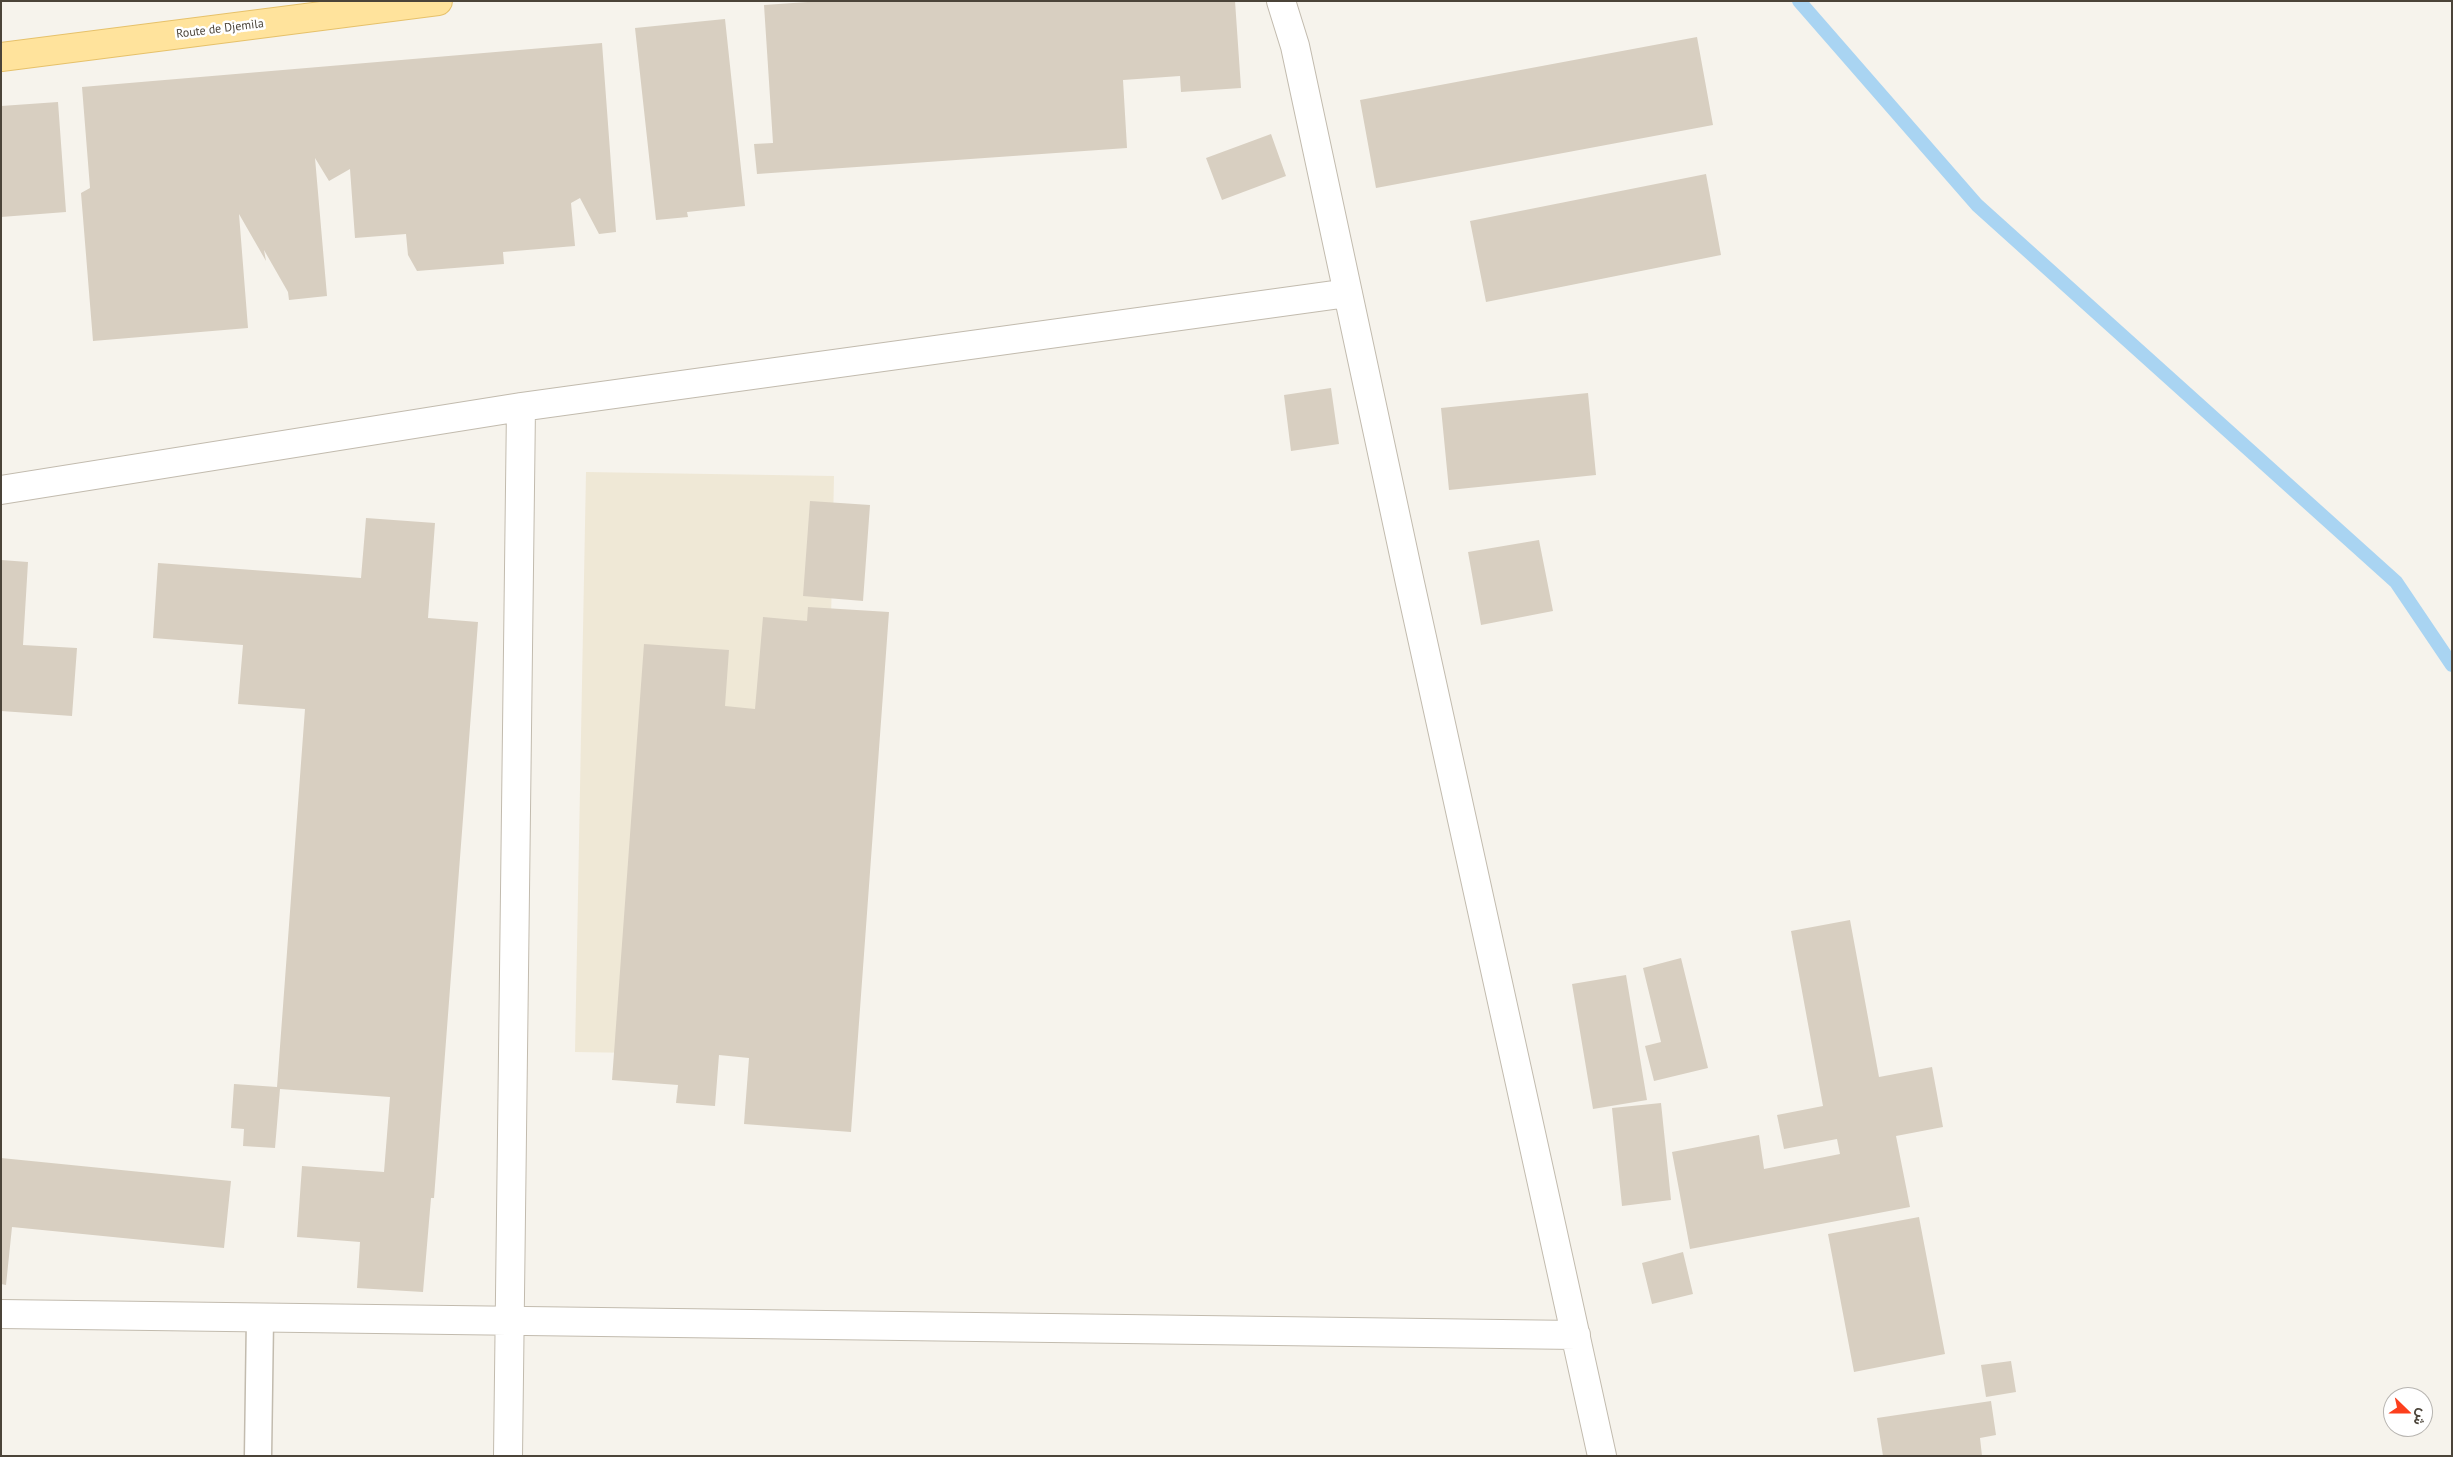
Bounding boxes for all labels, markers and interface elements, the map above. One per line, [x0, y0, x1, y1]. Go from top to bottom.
street label: Route de Djemila [175, 16, 265, 42]
north arrow [2383, 1387, 2433, 1437]
text: ش [2409, 1406, 2432, 1428]

